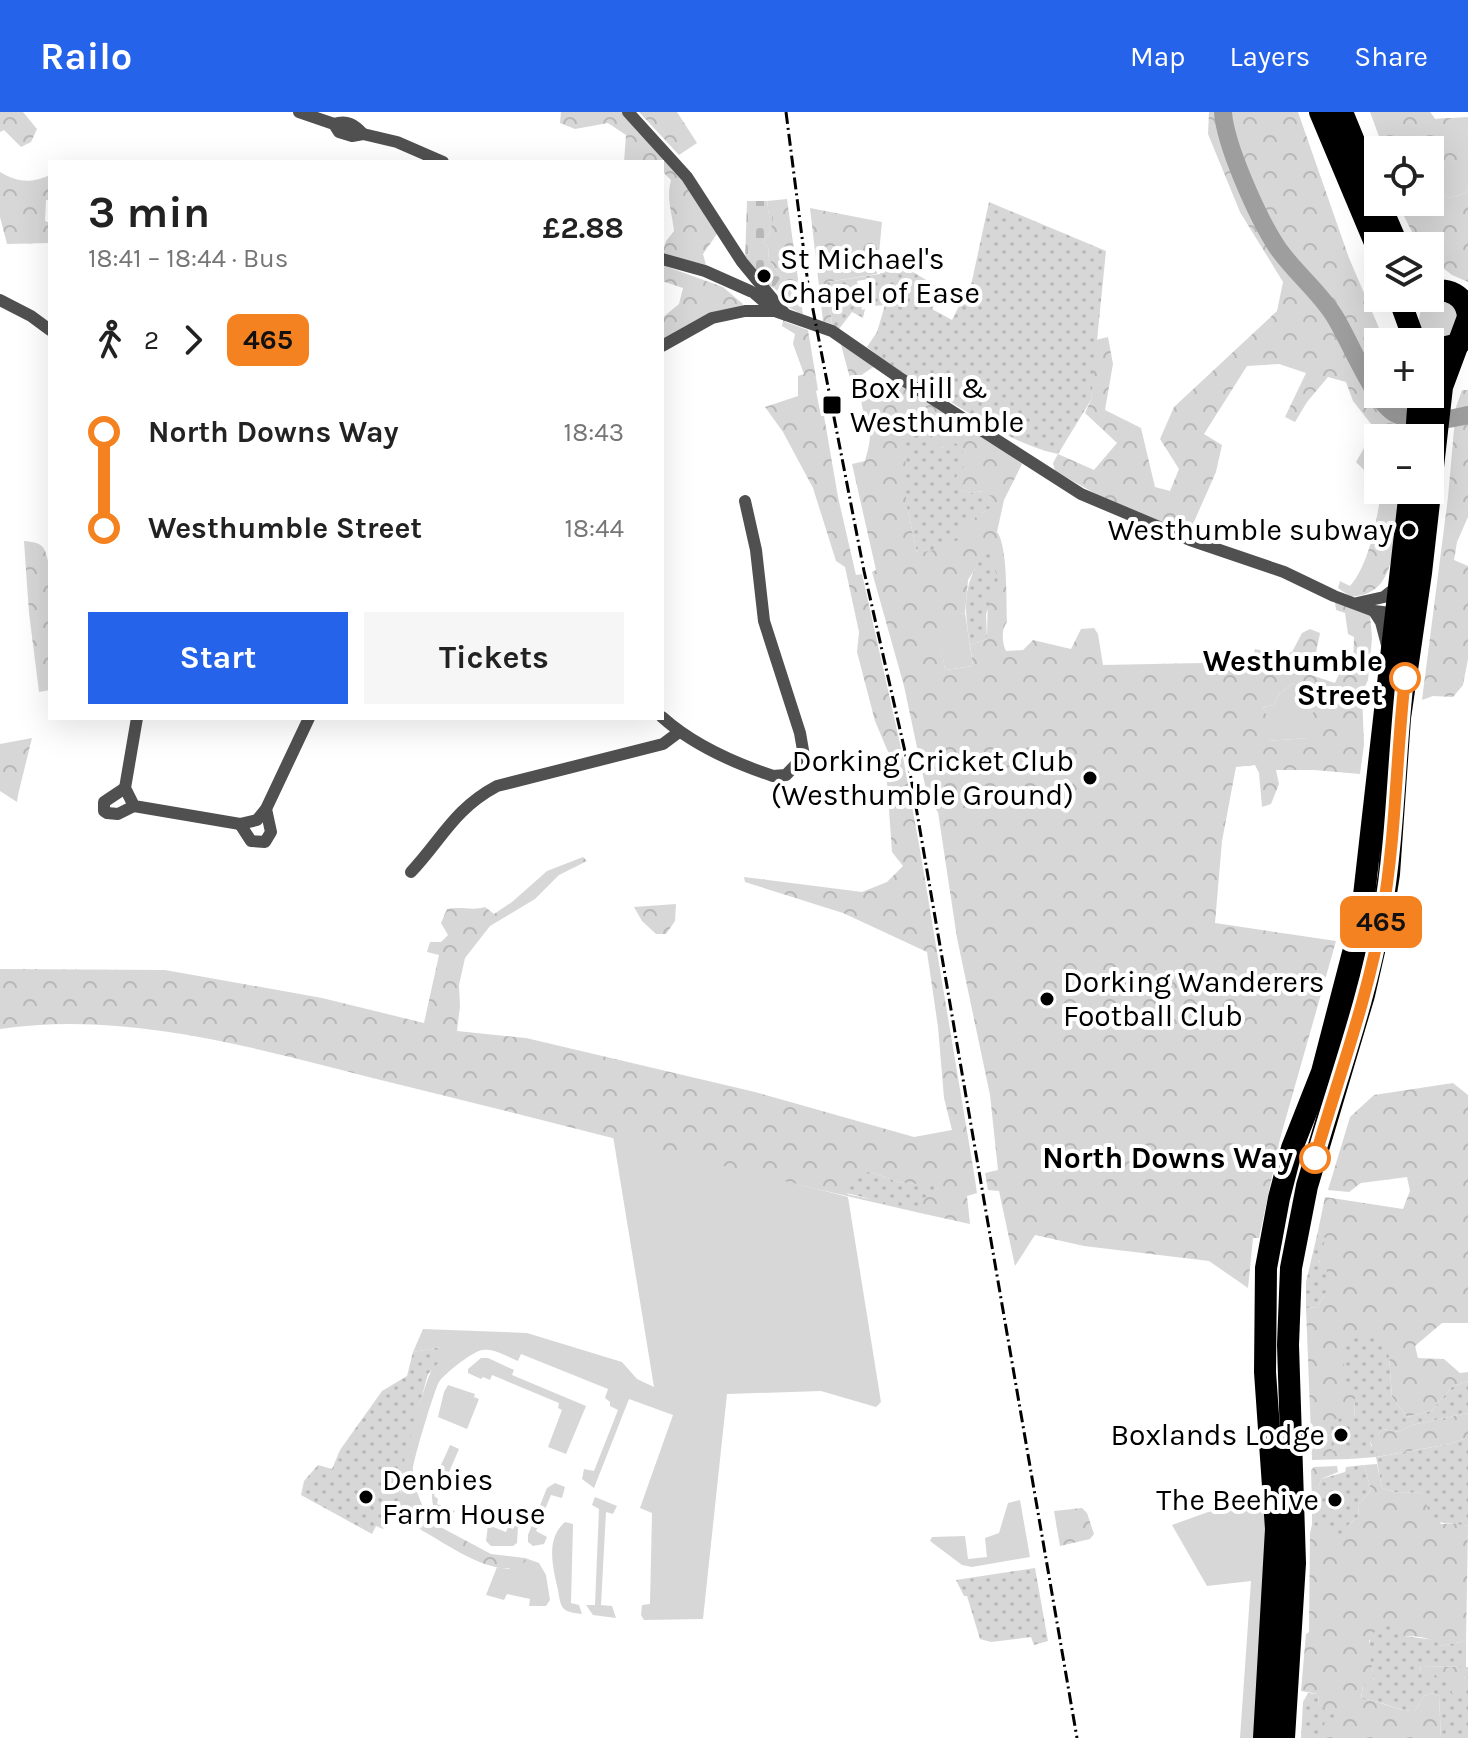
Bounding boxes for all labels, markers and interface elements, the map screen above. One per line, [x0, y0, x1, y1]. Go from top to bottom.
text: Railo [40, 34, 132, 79]
text: Map [1130, 40, 1185, 73]
text: Layers [1229, 40, 1310, 73]
text: Share [1354, 40, 1428, 73]
map controls [1364, 136, 1444, 504]
button: locate [1364, 136, 1444, 216]
text: 3 min [88, 187, 210, 238]
text: £2.88 [543, 210, 624, 246]
button: layers [1364, 232, 1444, 312]
place label: St Michael's Chapel of Ease [780, 241, 980, 311]
text: 18:41 – 18:44 · Bus [88, 243, 288, 274]
marker: St Michael's Chapel of Ease [755, 267, 773, 285]
icon: walk [88, 318, 132, 362]
icon: forward [171, 318, 215, 362]
text: 465 [243, 323, 293, 356]
text: 2 [144, 325, 159, 356]
button: + [1364, 328, 1444, 408]
place label: Box Hill & Westhumble [850, 370, 1024, 440]
marker: Box Hill & Westhumble [821, 394, 843, 416]
text: North Downs Way [148, 414, 399, 450]
text: 18:43 [564, 417, 624, 448]
button: − [1364, 424, 1444, 504]
text: Westhumble Street [148, 510, 422, 546]
place label: Westhumble subway [1108, 512, 1393, 548]
text: 18:44 [564, 513, 624, 544]
marker: Westhumble subway [1400, 521, 1418, 539]
button: Start [88, 612, 348, 704]
button: Tickets [364, 612, 624, 704]
place label: Westhumble Street [1203, 643, 1383, 713]
marker: Westhumble Street [1390, 663, 1420, 693]
place label: Dorking Cricket Club (Westhumble Ground) [771, 743, 1074, 813]
marker: Dorking Cricket Club (Westhumble Ground) [1081, 769, 1099, 787]
line badge: 465 [1335, 896, 1427, 948]
text: 465 [1356, 905, 1406, 938]
place label: Dorking Wanderers Football Club [1063, 964, 1325, 1034]
marker: Dorking Wanderers Football Club [1038, 990, 1056, 1008]
place label: North Downs Way [1042, 1140, 1293, 1176]
marker: North Downs Way [1300, 1143, 1330, 1173]
place label: Boxlands Lodge [1110, 1417, 1325, 1453]
marker: Boxlands Lodge [1332, 1426, 1350, 1444]
place label: Denbies Farm House [382, 1462, 545, 1532]
place label: The Beehive [1156, 1482, 1319, 1518]
marker: Denbies Farm House [357, 1488, 375, 1506]
marker: The Beehive [1326, 1491, 1344, 1509]

